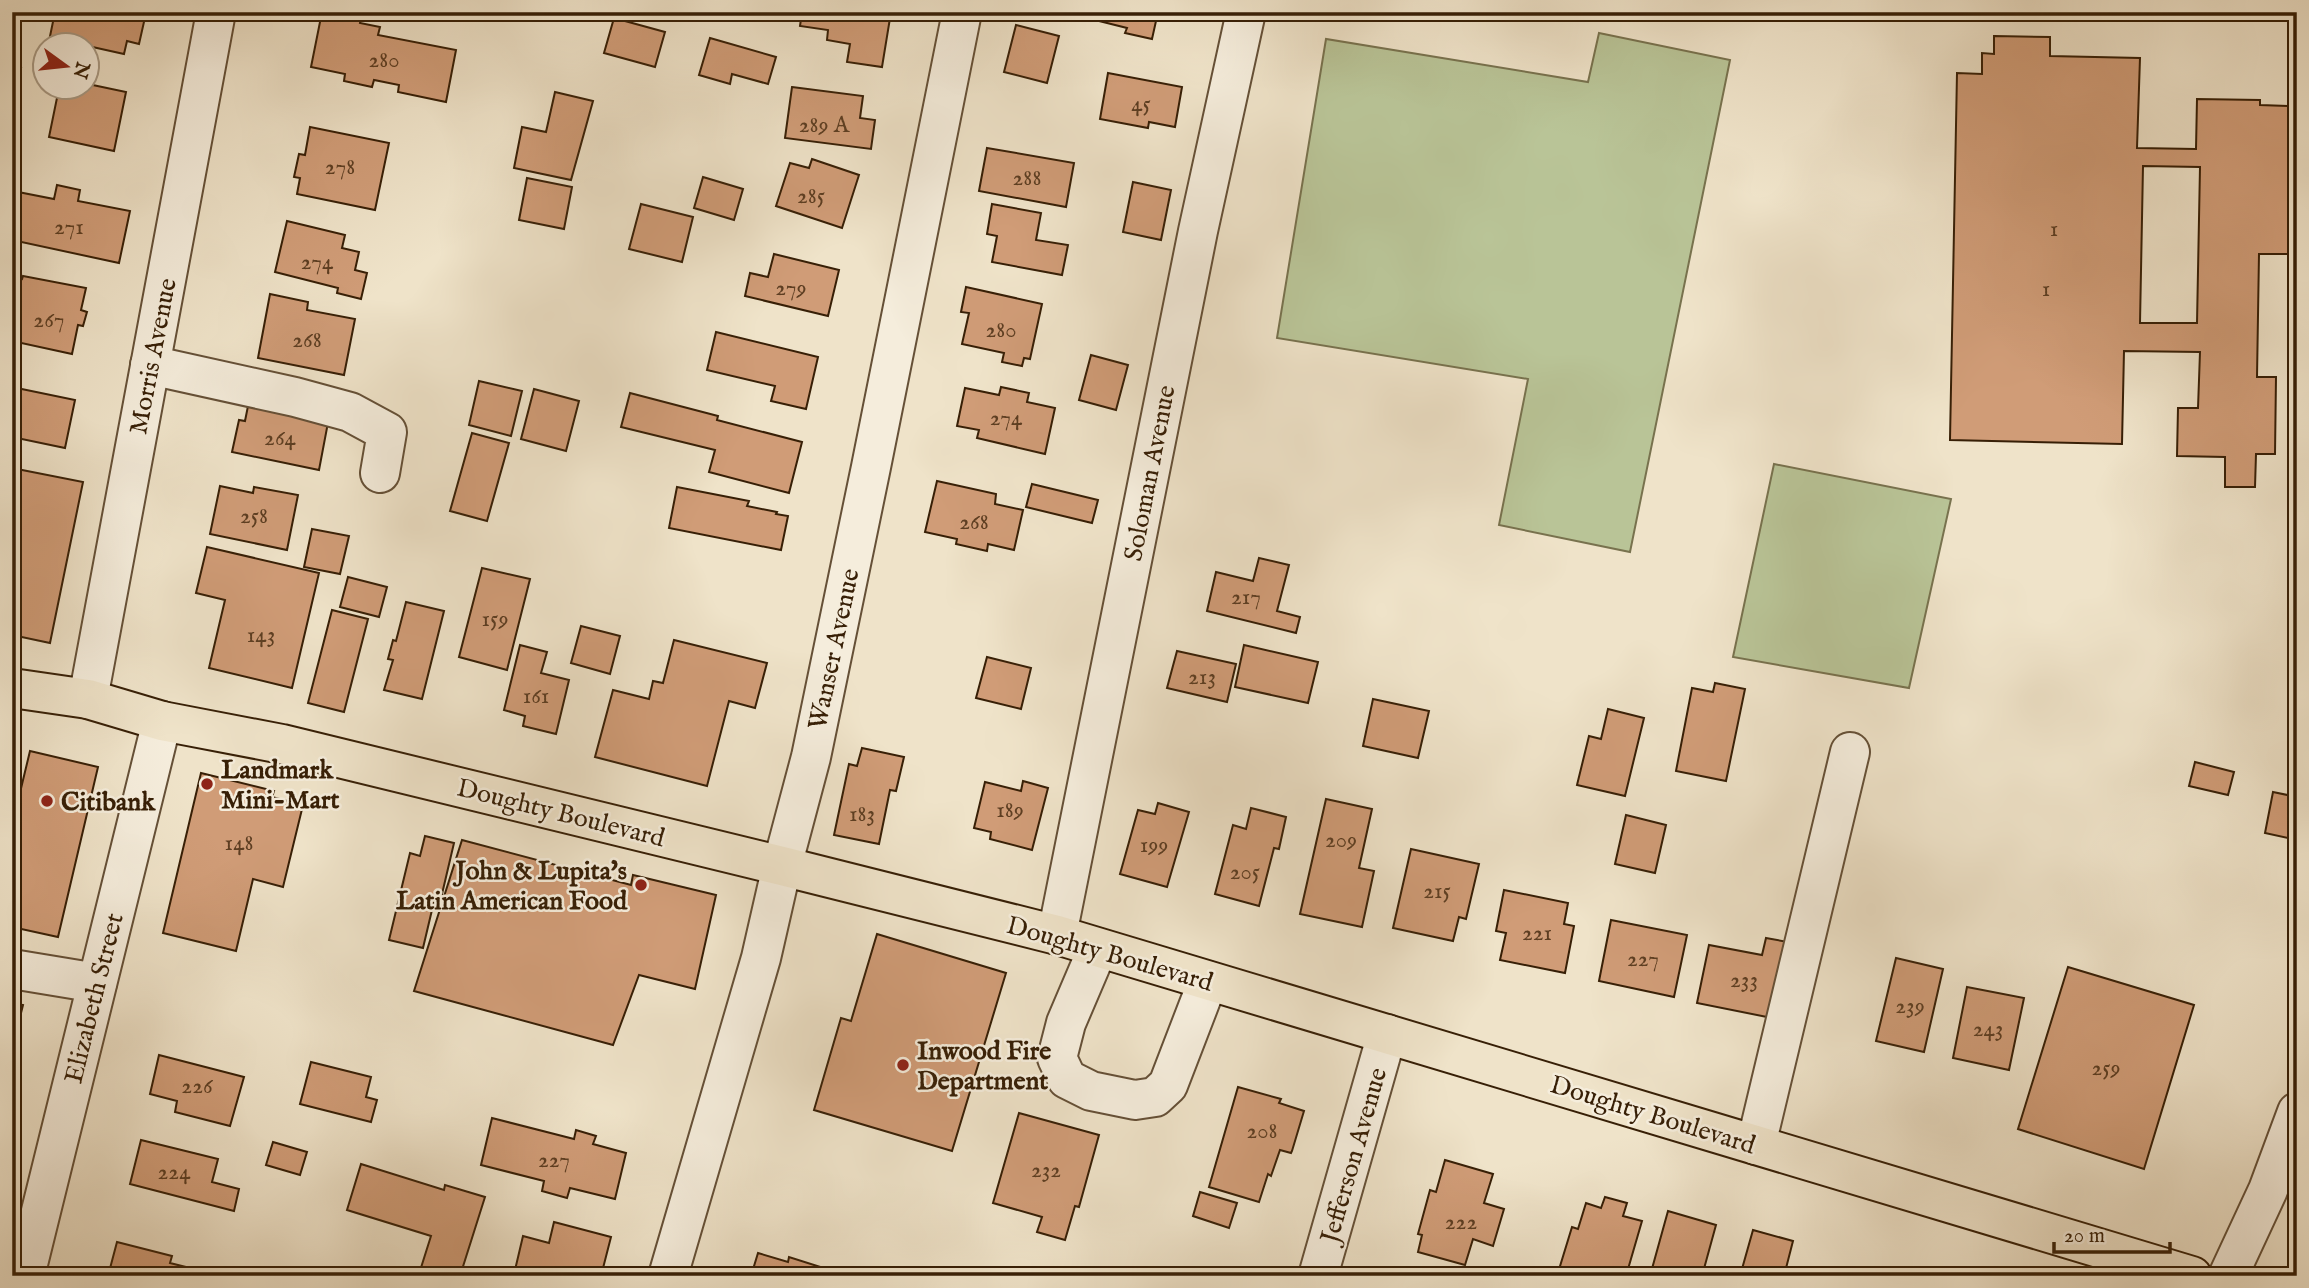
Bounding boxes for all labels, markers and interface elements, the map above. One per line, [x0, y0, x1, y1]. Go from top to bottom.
north arrow [32, 32, 102, 102]
house number: 280 [368, 46, 400, 75]
text: N [67, 58, 94, 81]
house number: 45 [1131, 90, 1151, 119]
house number: 289 A [799, 111, 851, 140]
house number: 278 [325, 153, 355, 182]
house number: 288 [1013, 164, 1041, 193]
house number: 285 [797, 182, 825, 211]
house number: 271 [54, 213, 84, 242]
house number: 1 [2050, 215, 2058, 244]
house number: 274 [301, 248, 334, 277]
house number: 279 [775, 274, 807, 303]
street label: Morris Avenue [122, 275, 185, 437]
house number: 1 [2042, 275, 2050, 304]
house number: 267 [33, 306, 65, 335]
house number: 280 [985, 316, 1017, 345]
house number: 268 [292, 326, 322, 355]
street label: Soloman Avenue [1117, 382, 1184, 564]
house number: 274 [990, 404, 1023, 433]
house number: 264 [264, 424, 297, 453]
house number: 258 [240, 502, 268, 531]
house number: 268 [959, 508, 989, 537]
street label: Wanser Avenue [801, 566, 868, 733]
house number: 217 [1231, 583, 1261, 612]
house number: 159 [482, 605, 508, 634]
house number: 143 [247, 621, 275, 650]
house number: 213 [1188, 663, 1216, 692]
house number: 161 [523, 682, 549, 711]
place label: Landmark Mini-Mart [221, 754, 340, 817]
street label: Doughty Boulevard [453, 772, 668, 855]
marker: Landmark Mini-Mart [199, 776, 215, 792]
place label: Citibank [61, 786, 156, 819]
marker: Citibank [39, 793, 55, 809]
house number: 189 [996, 796, 1024, 825]
house number: 183 [849, 800, 875, 829]
house number: 209 [1325, 826, 1357, 855]
house number: 148 [225, 829, 253, 858]
house number: 199 [1140, 831, 1168, 860]
place label: John & Lupita's Latin American Food [396, 855, 628, 918]
house number: 205 [1230, 858, 1260, 887]
marker: John & Lupita's Latin American Food [633, 877, 649, 893]
house number: 215 [1423, 877, 1451, 906]
street label: Doughty Boulevard [1003, 909, 1217, 1000]
street label: Elizabeth Street [57, 910, 132, 1087]
house number: 221 [1522, 919, 1552, 948]
house number: 227 [1627, 945, 1659, 974]
house number: 233 [1730, 966, 1758, 995]
house number: 239 [1895, 992, 1925, 1021]
house number: 243 [1973, 1015, 2003, 1044]
place label: Inwood Fire Department [917, 1035, 1051, 1098]
house number: 259 [2091, 1054, 2121, 1083]
marker: Inwood Fire Department [895, 1057, 911, 1073]
street label: Jefferson Avenue [1313, 1064, 1395, 1250]
street label: Doughty Boulevard [1546, 1068, 1759, 1162]
house number: 226 [181, 1072, 214, 1101]
house number: 208 [1246, 1117, 1278, 1146]
house number: 227 [538, 1146, 570, 1175]
house number: 232 [1031, 1156, 1061, 1185]
house number: 224 [158, 1158, 191, 1187]
house number: 222 [1445, 1208, 1477, 1237]
scale bar [2054, 1211, 2169, 1255]
text: 20 m [2064, 1223, 2105, 1250]

